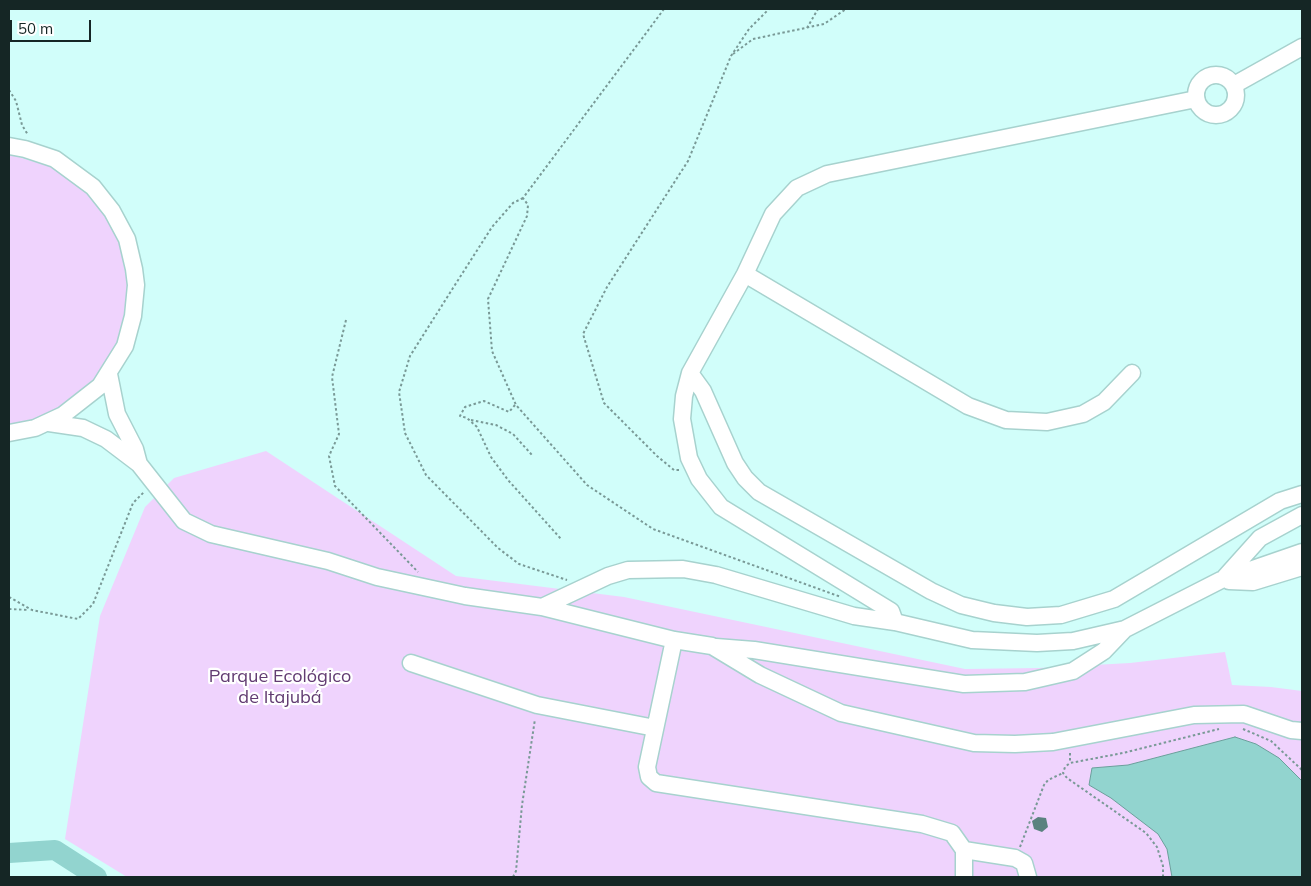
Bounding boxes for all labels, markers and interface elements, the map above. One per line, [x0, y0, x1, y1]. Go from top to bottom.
scale bar [12, 10, 94, 42]
text: 50 m [18, 19, 53, 38]
park label: Parque Ecológico de Itajubá [209, 666, 351, 709]

